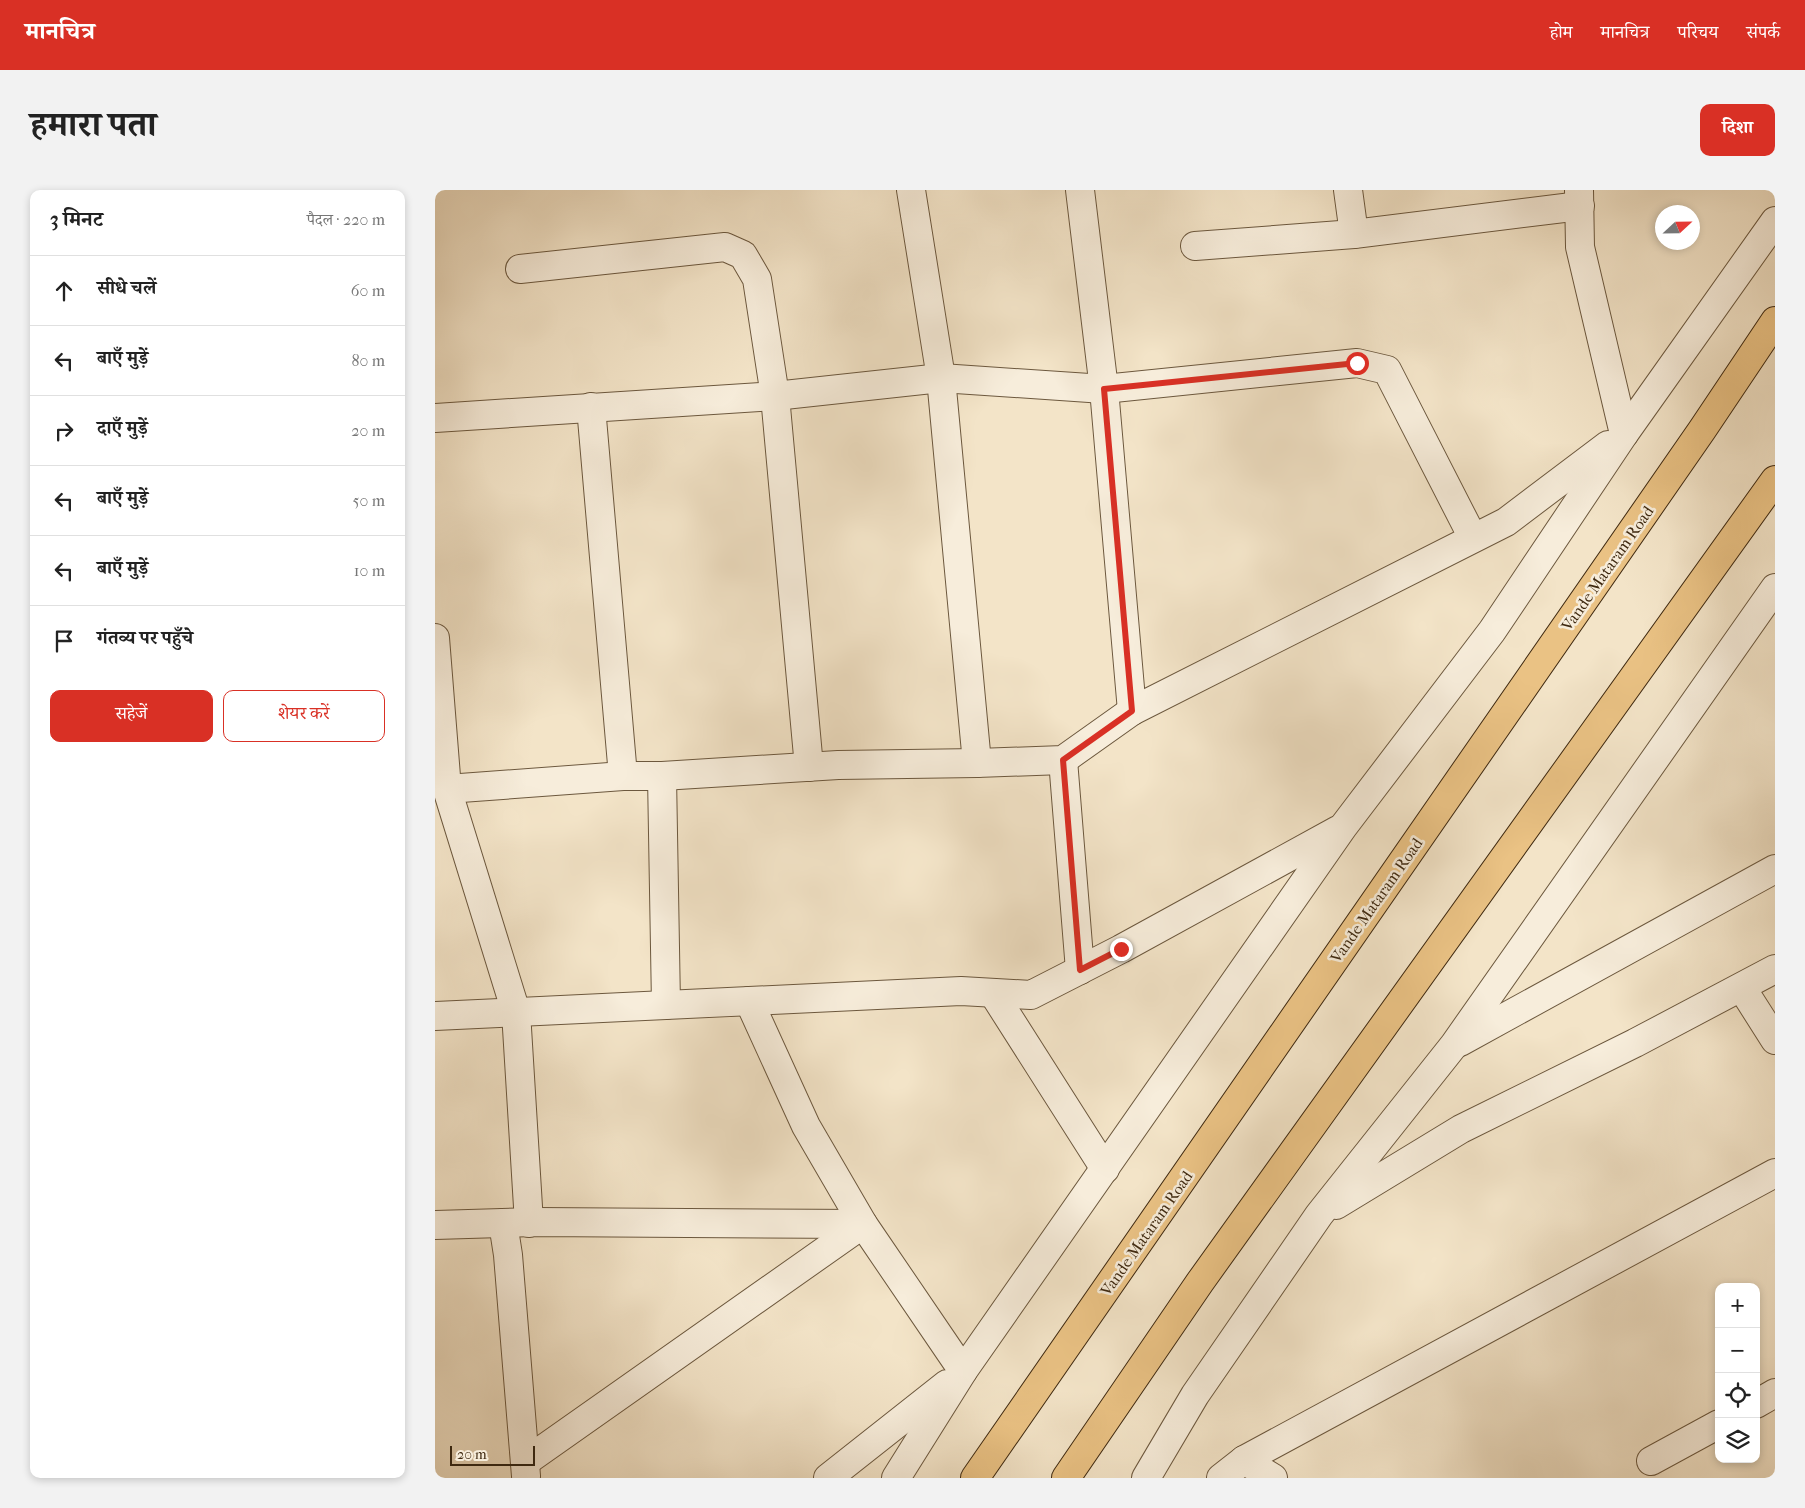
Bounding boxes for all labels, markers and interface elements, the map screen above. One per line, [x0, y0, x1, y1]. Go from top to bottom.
text: मानचित्र [25, 17, 95, 45]
text: होम [1550, 22, 1573, 43]
text: मानचित्र [1601, 22, 1649, 43]
text: परिचय [1677, 22, 1718, 43]
text: संपर्क [1746, 22, 1780, 43]
text: हमारा पता [30, 104, 157, 145]
button: दिशा [1700, 104, 1775, 156]
north arrow [1655, 205, 1700, 250]
text: 3 मिनट [50, 207, 103, 231]
text: पैदल · 220 m [307, 210, 385, 229]
icon: ahead [50, 277, 78, 305]
text: सीधे चलें [97, 277, 156, 299]
text: 60 m [351, 281, 385, 300]
icon: left [50, 347, 78, 375]
text: बाएँ मुड़ें [97, 347, 148, 369]
text: 80 m [351, 351, 385, 370]
route start [1346, 352, 1369, 375]
icon: right [50, 417, 78, 445]
text: दाएँ मुड़ें [97, 417, 148, 439]
text: 20 m [351, 421, 385, 440]
icon: left [50, 487, 78, 515]
text: बाएँ मुड़ें [97, 487, 148, 509]
text: 50 m [353, 491, 385, 510]
street label: Vande Mataram Road [1557, 502, 1658, 635]
icon: left [50, 557, 78, 585]
text: बाएँ मुड़ें [97, 557, 148, 579]
text: 10 m [354, 561, 385, 580]
icon: arrive [50, 627, 78, 655]
text: गंतव्य पर पहुँचे [97, 627, 193, 649]
button: सहेजें [50, 690, 213, 742]
button: शेयर करें [223, 690, 385, 742]
street label: Vande Mataram Road [1326, 834, 1427, 967]
route end [1110, 938, 1133, 961]
street label: Vande Mataram Road [1096, 1167, 1197, 1300]
map controls [1715, 1283, 1760, 1463]
button: + [1715, 1283, 1760, 1328]
button: − [1715, 1328, 1760, 1373]
button: locate [1715, 1373, 1760, 1418]
button: layers [1715, 1418, 1760, 1463]
scale bar [450, 1443, 535, 1466]
text: 20 m [457, 1446, 487, 1463]

